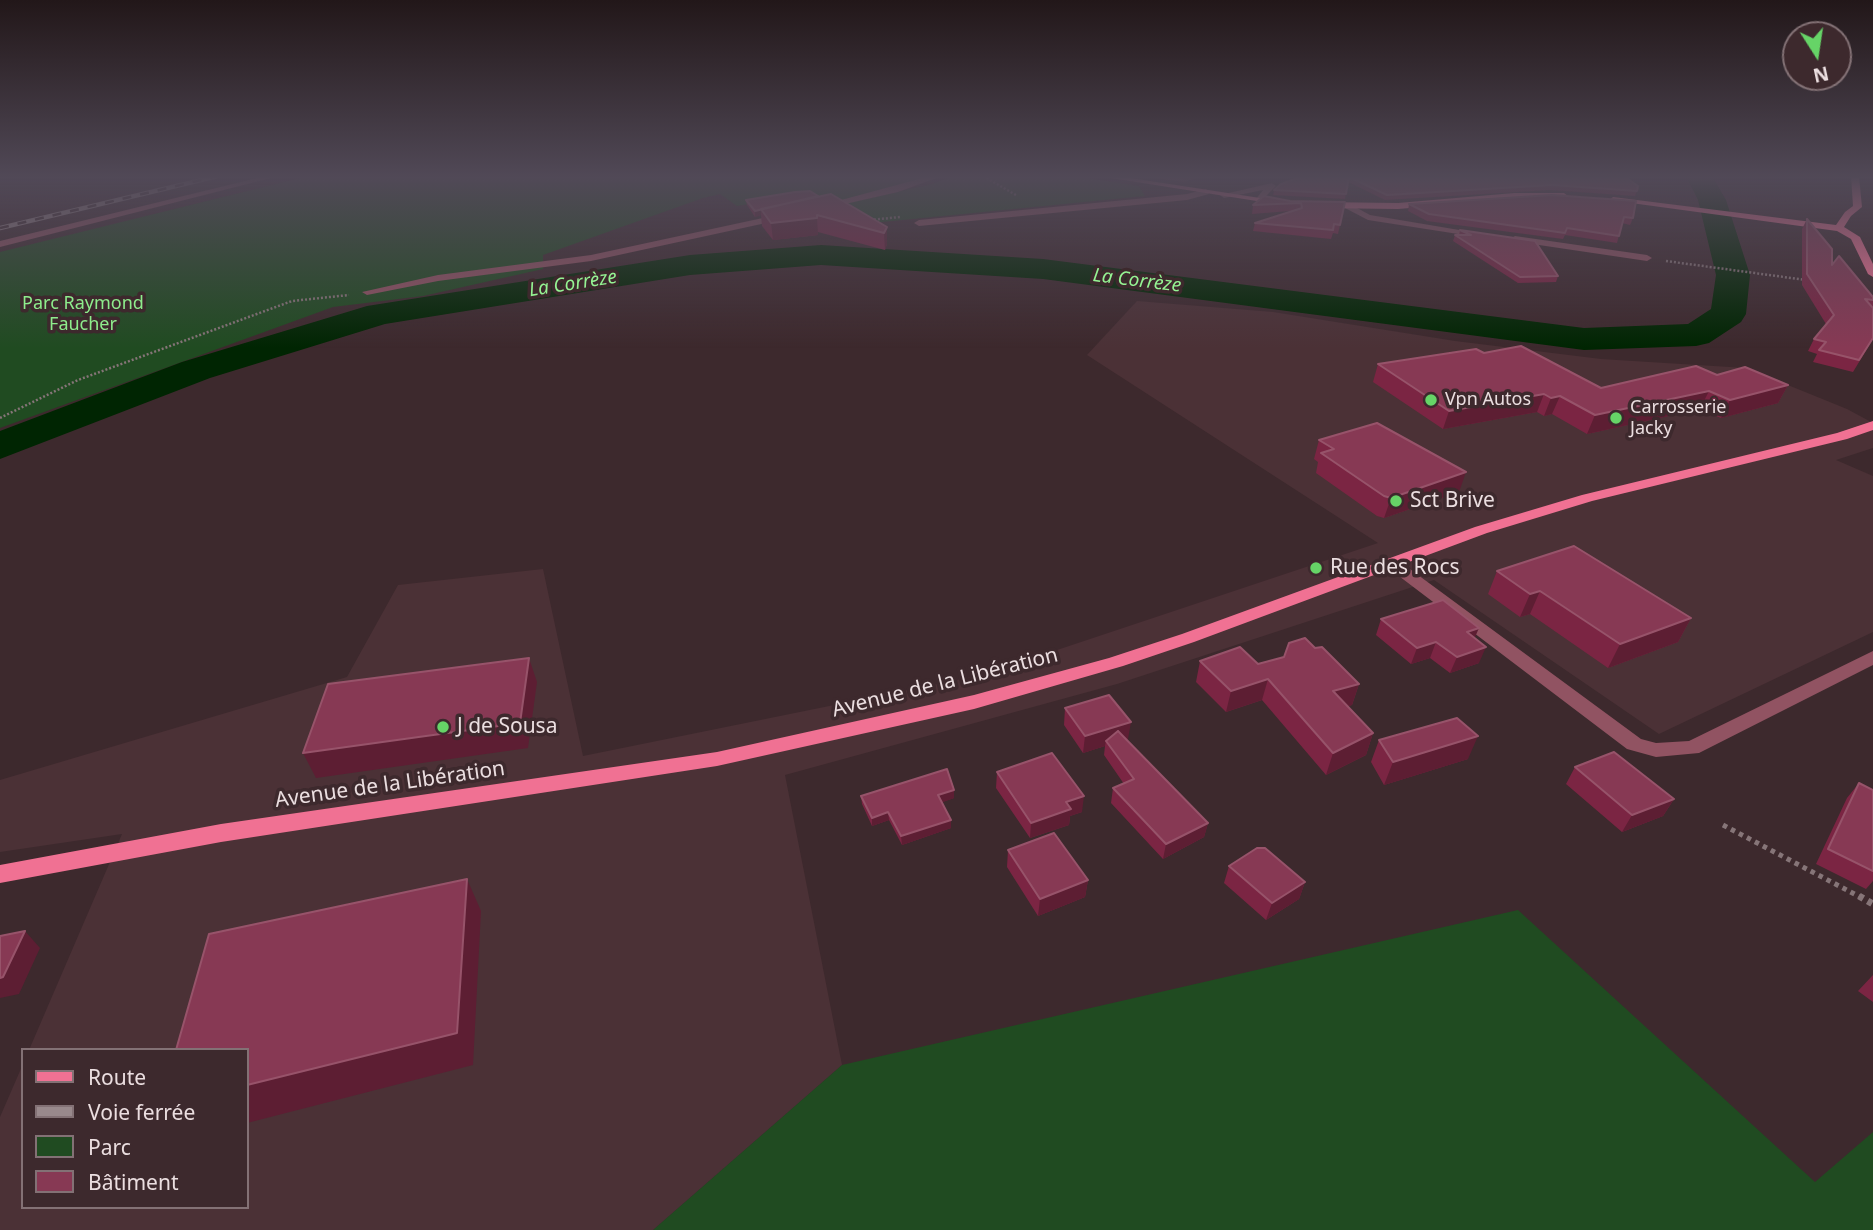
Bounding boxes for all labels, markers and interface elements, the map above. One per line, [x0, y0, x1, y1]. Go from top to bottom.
north arrow [1782, 21, 1852, 91]
text: N [1811, 60, 1831, 89]
water label: La Corrèze [1092, 264, 1182, 298]
water label: La Corrèze [527, 266, 619, 302]
park label: Parc Raymond Faucher [22, 293, 144, 336]
place label: Vpn Autos [1445, 389, 1531, 411]
marker: Vpn Autos [1423, 392, 1439, 408]
place label: Carrosserie Jacky [1630, 397, 1726, 440]
marker: Carrosserie Jacky [1608, 410, 1624, 426]
place label: Sct Brive [1410, 488, 1495, 514]
marker: Sct Brive [1388, 493, 1404, 509]
place label: Rue des Rocs [1330, 555, 1460, 581]
marker: Rue des Rocs [1308, 560, 1324, 576]
street label: Avenue de la Libération [829, 643, 1061, 723]
place label: J de Sousa [457, 714, 557, 740]
marker: J de Sousa [435, 719, 451, 735]
street label: Avenue de la Libération [273, 756, 507, 814]
legend [21, 1048, 248, 1209]
text: Route [88, 1063, 146, 1091]
text: Voie ferrée [88, 1098, 195, 1126]
text: Parc [88, 1133, 131, 1161]
text: Bâtiment [88, 1168, 178, 1196]

